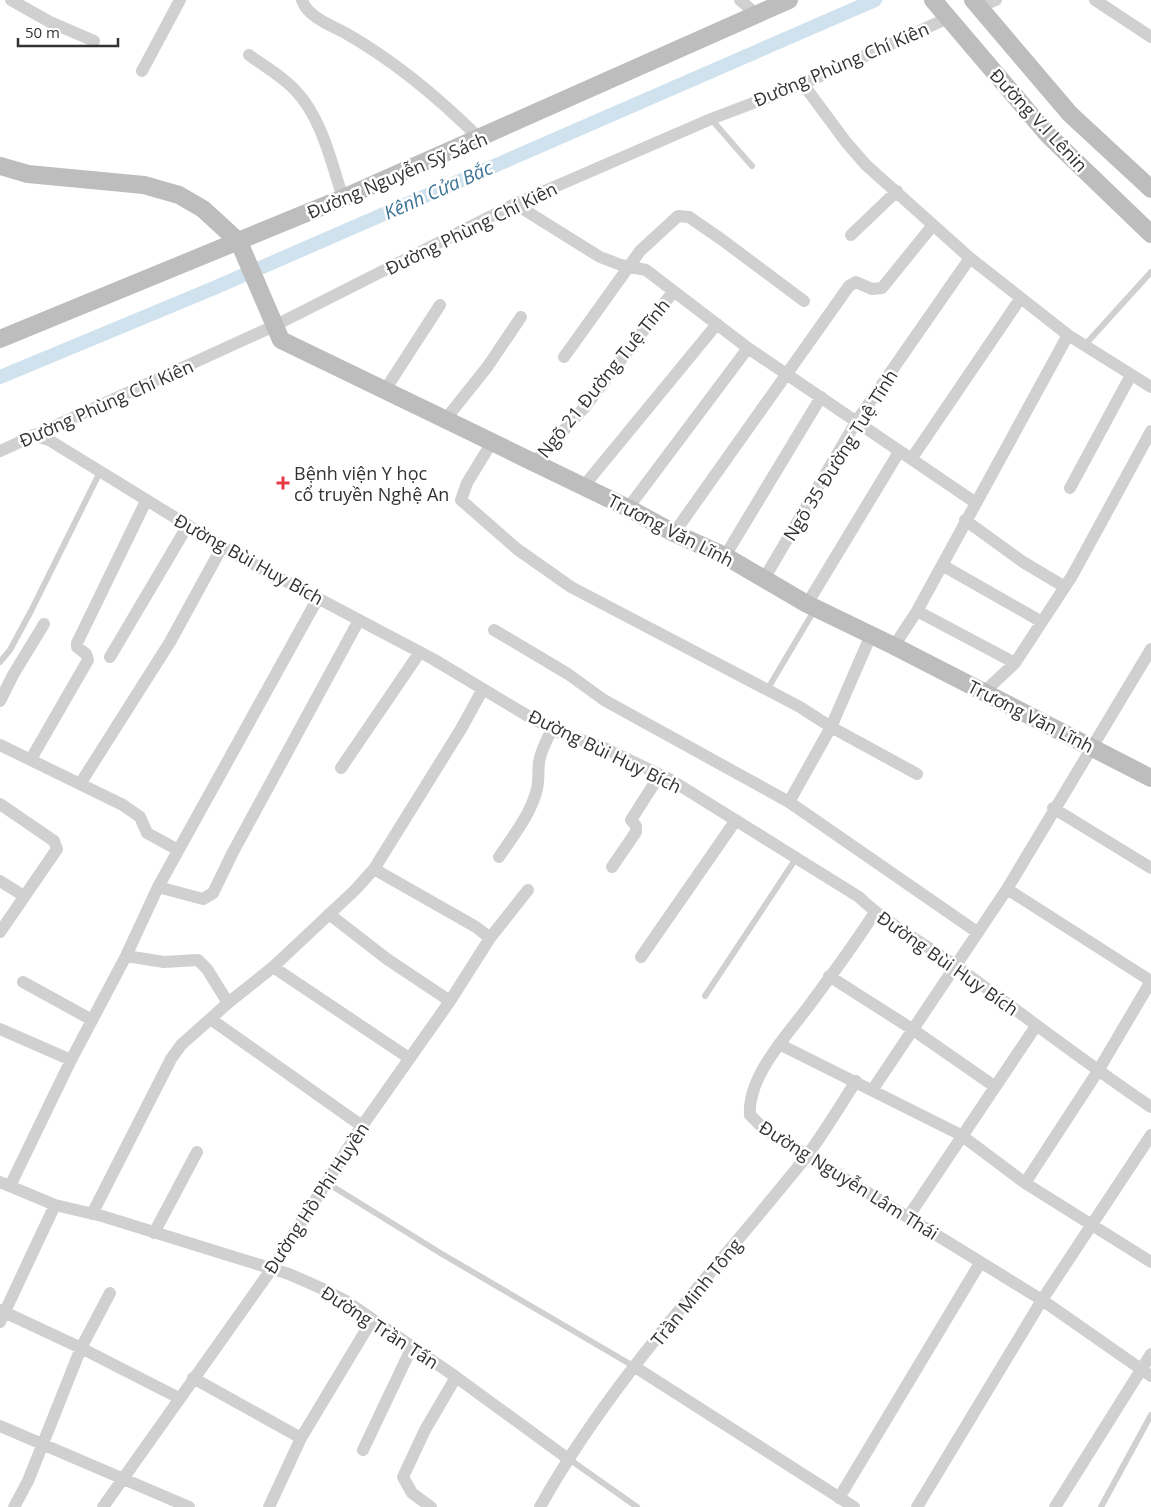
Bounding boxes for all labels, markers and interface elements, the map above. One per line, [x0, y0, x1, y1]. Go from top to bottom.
scale bar [18, 15, 118, 47]
street label: Đường Phùng Chí Kiên [750, 16, 932, 112]
text: 50 m [25, 22, 60, 42]
street label: Đường V.I Lênin [985, 63, 1093, 177]
street label: Đường Nguyễn Sỹ Sách [303, 126, 491, 224]
water label: Kênh Cửa Bắc [380, 154, 497, 226]
street label: Đường Phùng Chí Kiên [381, 176, 561, 280]
street label: Ngõ 21 Đường Tuệ Tĩnh [531, 294, 675, 462]
street label: Đường Phùng Chí Kiên [15, 354, 197, 452]
street label: Ngõ 35 Đường Tuệ Tĩnh [777, 365, 903, 545]
place label: Bệnh viện Y học cổ truyền Nghệ An [294, 461, 449, 506]
marker: Bệnh viện Y học cổ truyền Nghệ An [276, 476, 290, 490]
street label: Trương Văn Lĩnh [604, 488, 738, 572]
street label: Đường Bùi Huy Bích [170, 508, 328, 610]
street label: Trương Văn Lĩnh [964, 674, 1098, 758]
street label: Đường Bùi Huy Bích [525, 704, 685, 798]
street label: Đường Bùi Huy Bích [873, 905, 1023, 1021]
street label: Đường Nguyễn Lâm Thái [755, 1115, 943, 1245]
street label: Đường Hồ Phi Huyền [258, 1118, 374, 1278]
street label: Trần Minh Tông [645, 1233, 747, 1351]
street label: Đường Trần Tấn [317, 1280, 443, 1374]

